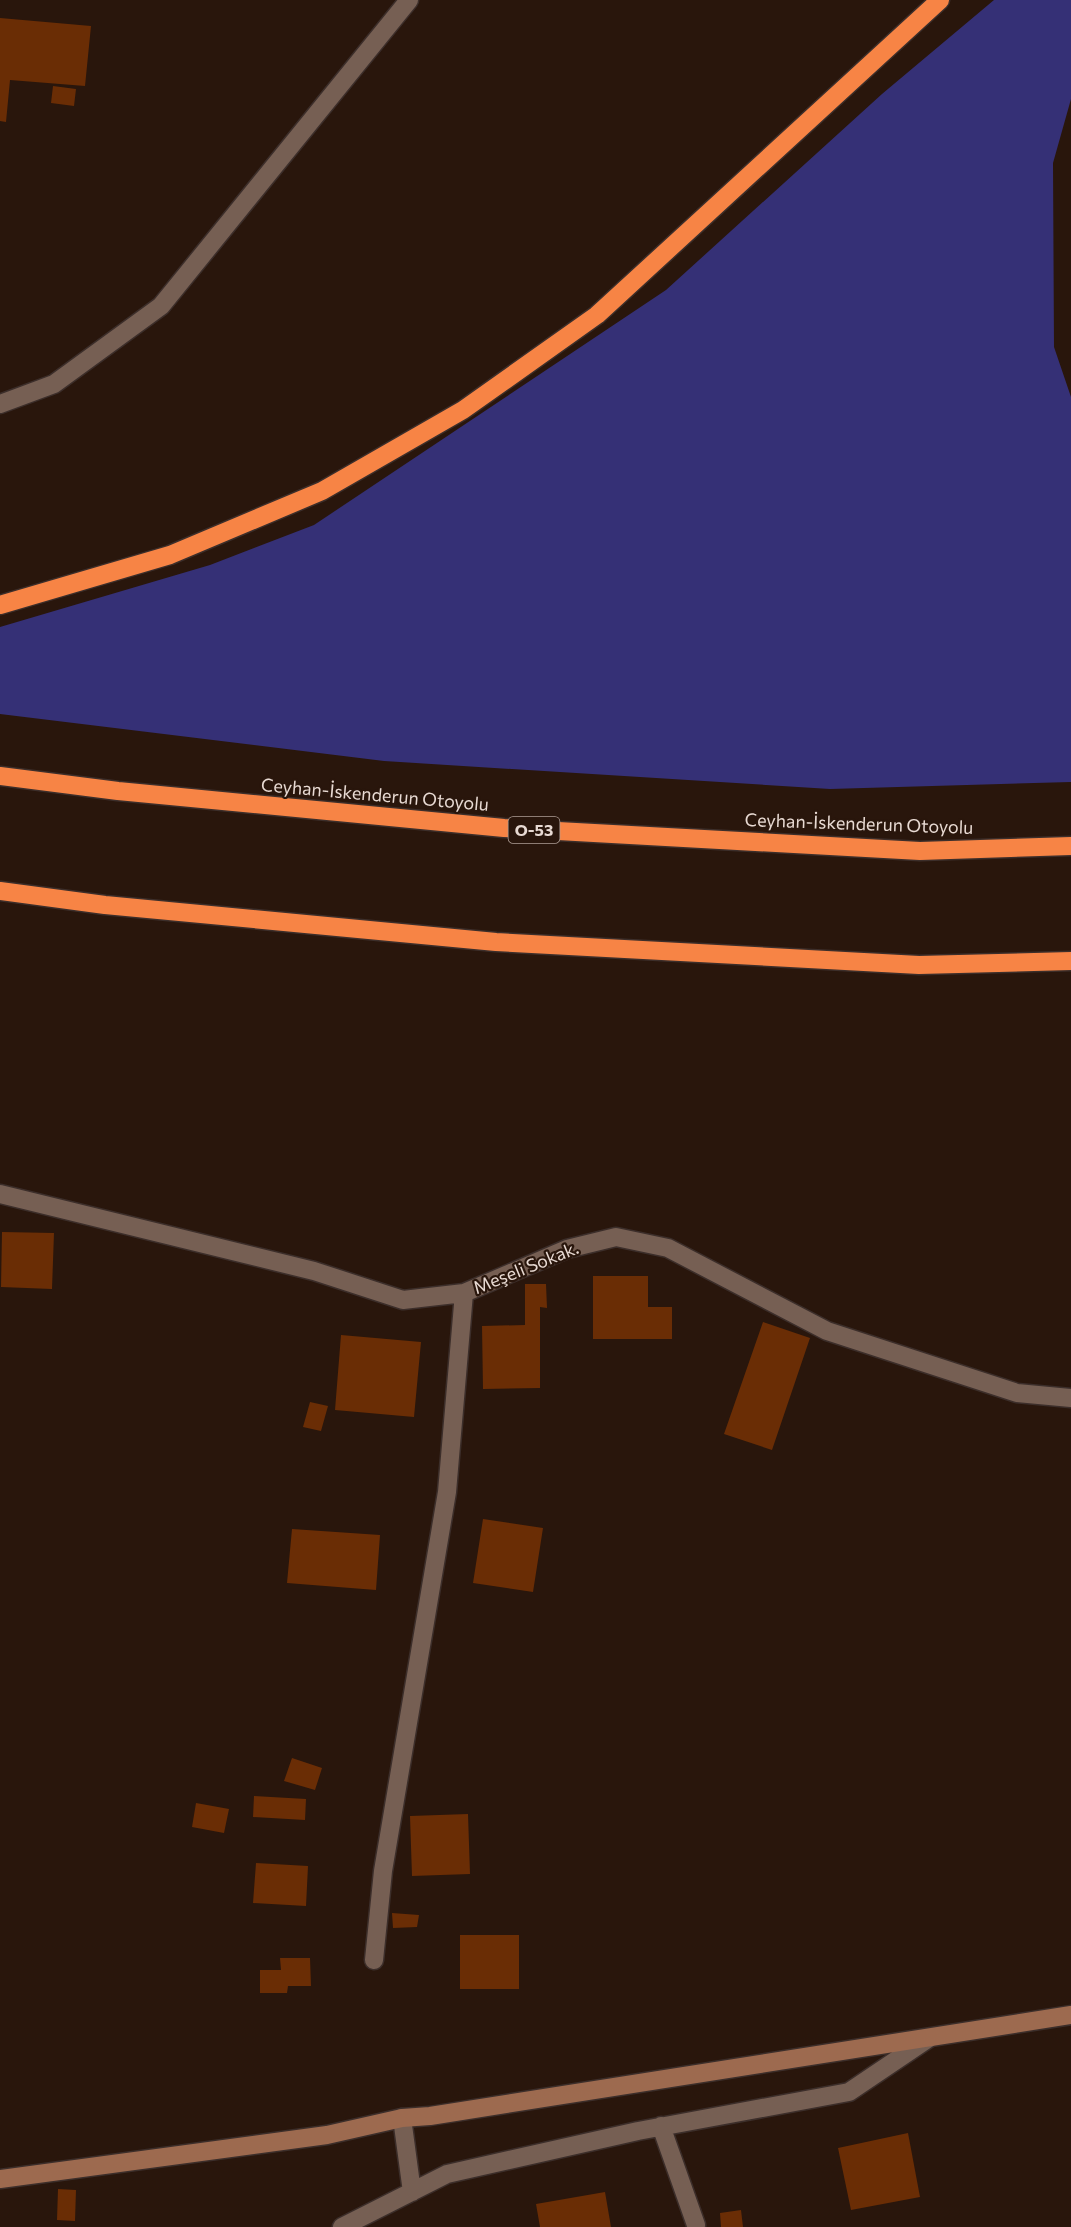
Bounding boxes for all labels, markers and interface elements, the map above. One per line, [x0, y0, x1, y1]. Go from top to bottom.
street label: Ceyhan-İskenderun Otoyolu [260, 773, 490, 815]
street label: Ceyhan-İskenderun Otoyolu [744, 808, 974, 838]
road number: O-53 [508, 817, 560, 843]
street label: Meşeli Sokak. [470, 1236, 581, 1298]

